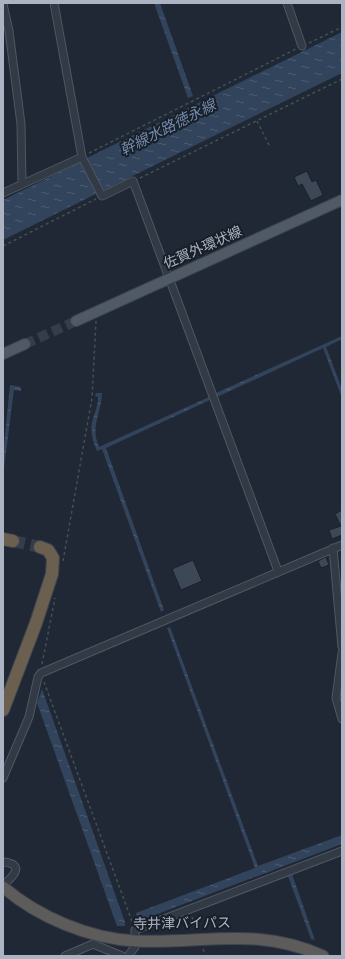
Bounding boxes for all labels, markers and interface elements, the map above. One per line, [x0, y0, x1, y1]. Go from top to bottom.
water label: 幹線水路徳永線 [117, 96, 220, 159]
street label: 佐賀外環状線 [161, 223, 244, 271]
street label: 寺井津バイパス [133, 914, 231, 932]

